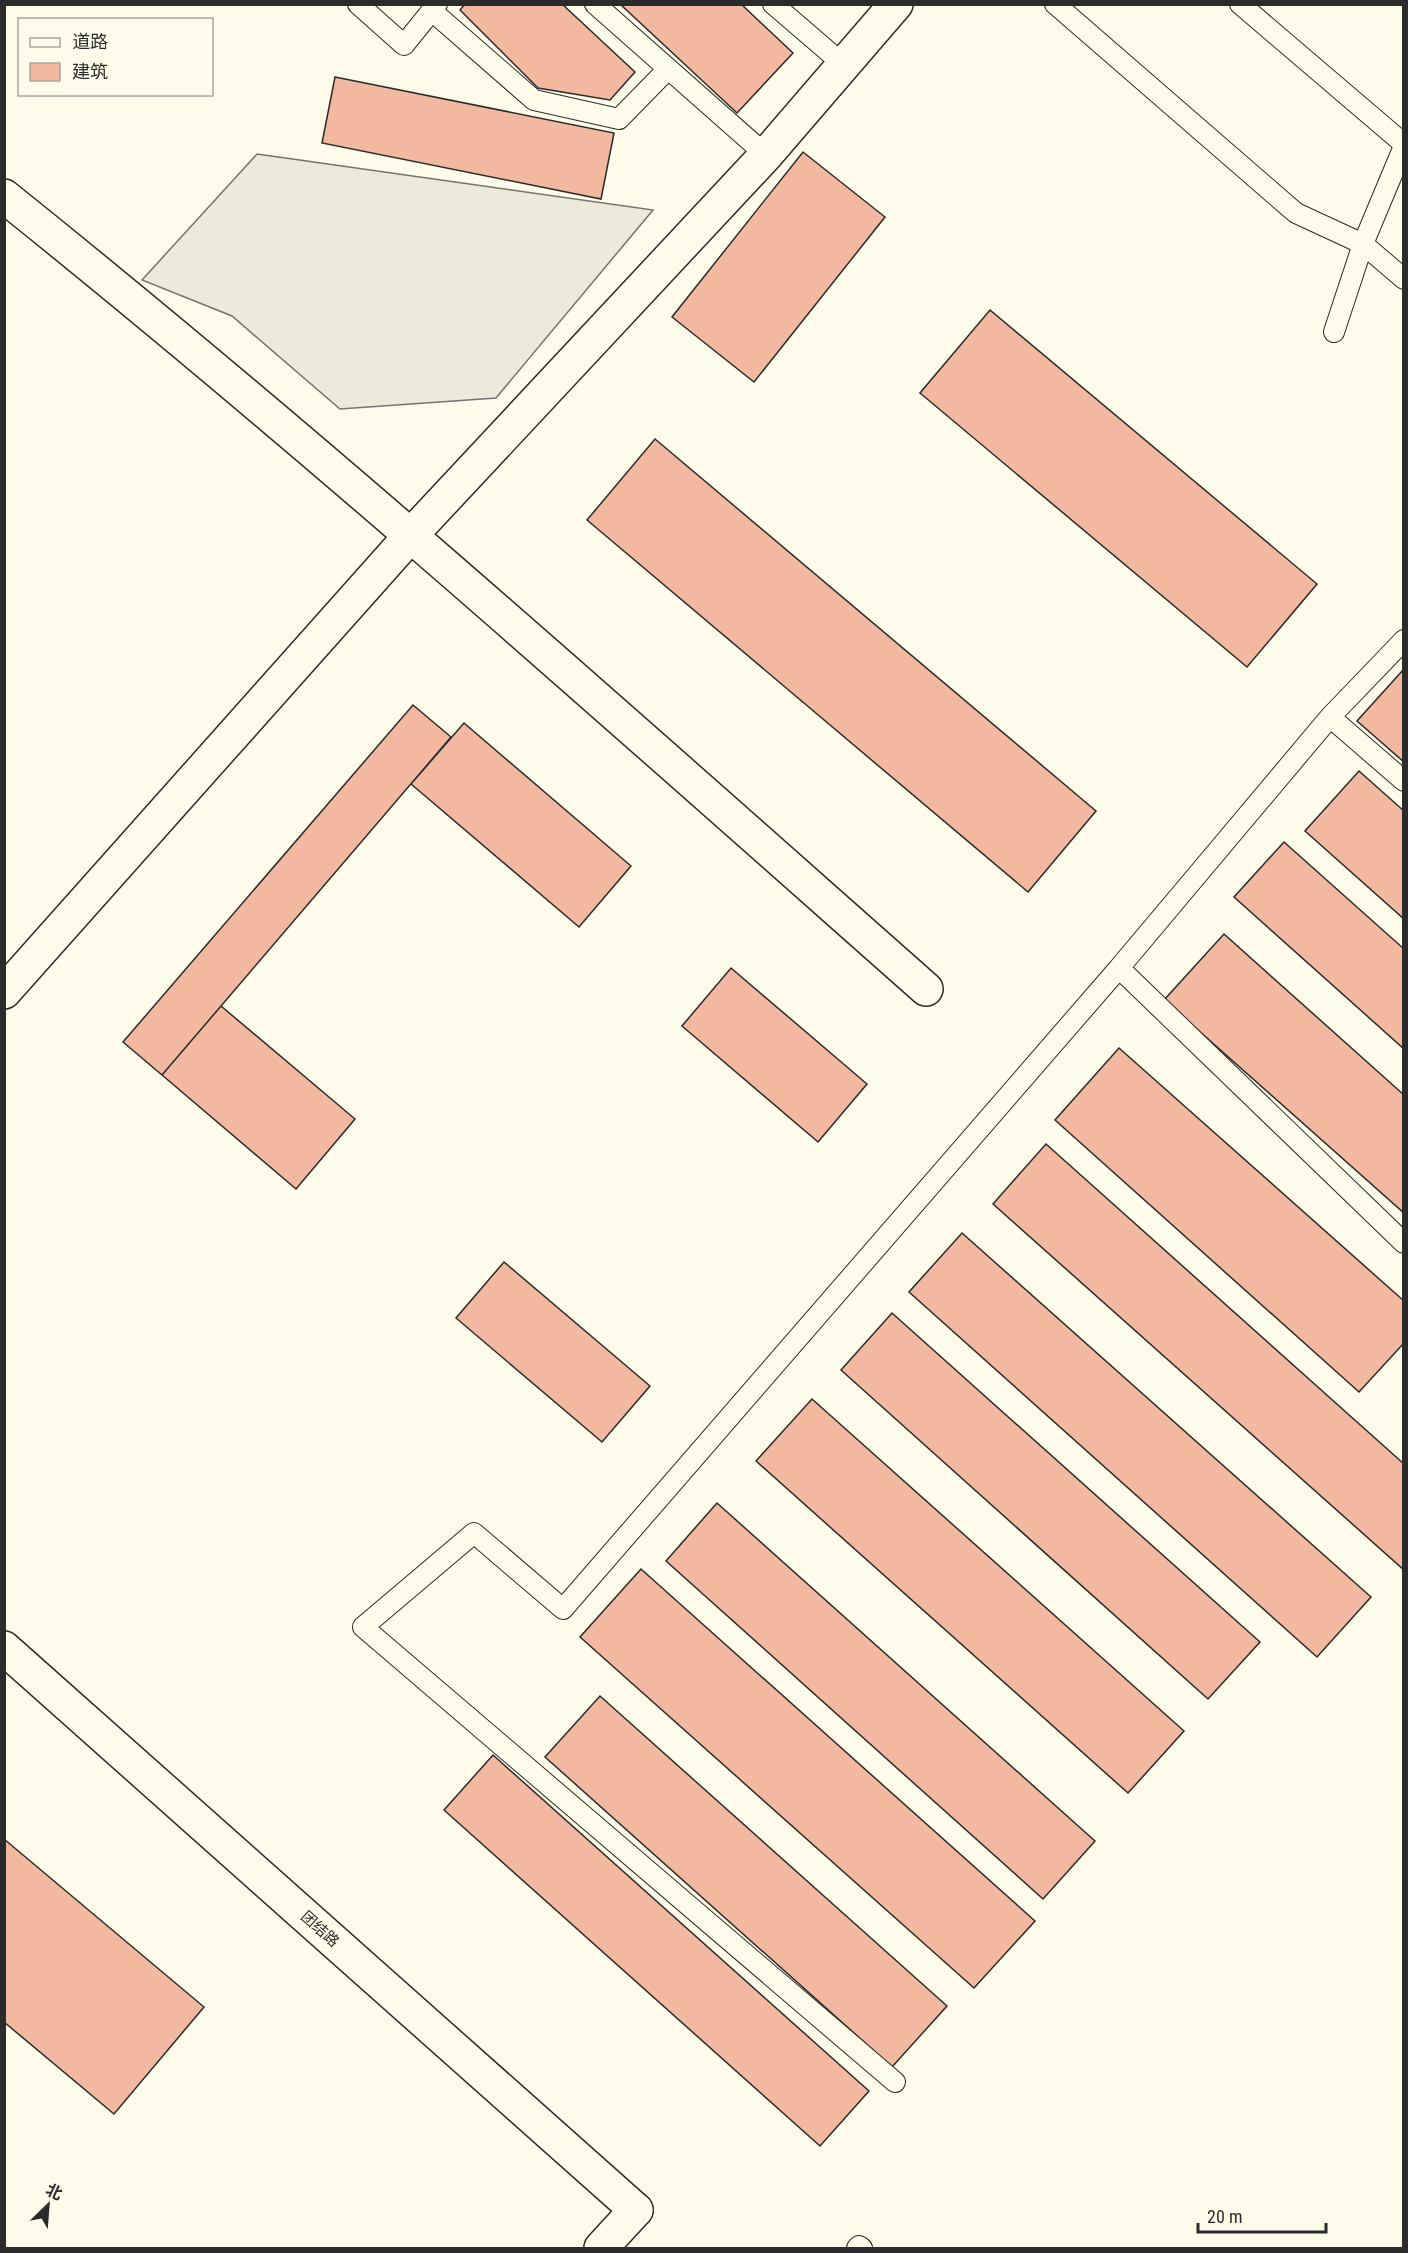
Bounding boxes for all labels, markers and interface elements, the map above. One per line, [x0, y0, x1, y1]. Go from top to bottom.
legend [18, 18, 213, 96]
text: 道路 [72, 31, 108, 52]
text: 建筑 [72, 61, 108, 82]
street label: 团结路 [297, 1907, 343, 1951]
north arrow [18, 2175, 78, 2235]
text: 北 [43, 2180, 65, 2204]
scale bar [1198, 2196, 1326, 2234]
text: 20 m [1207, 2206, 1242, 2227]

